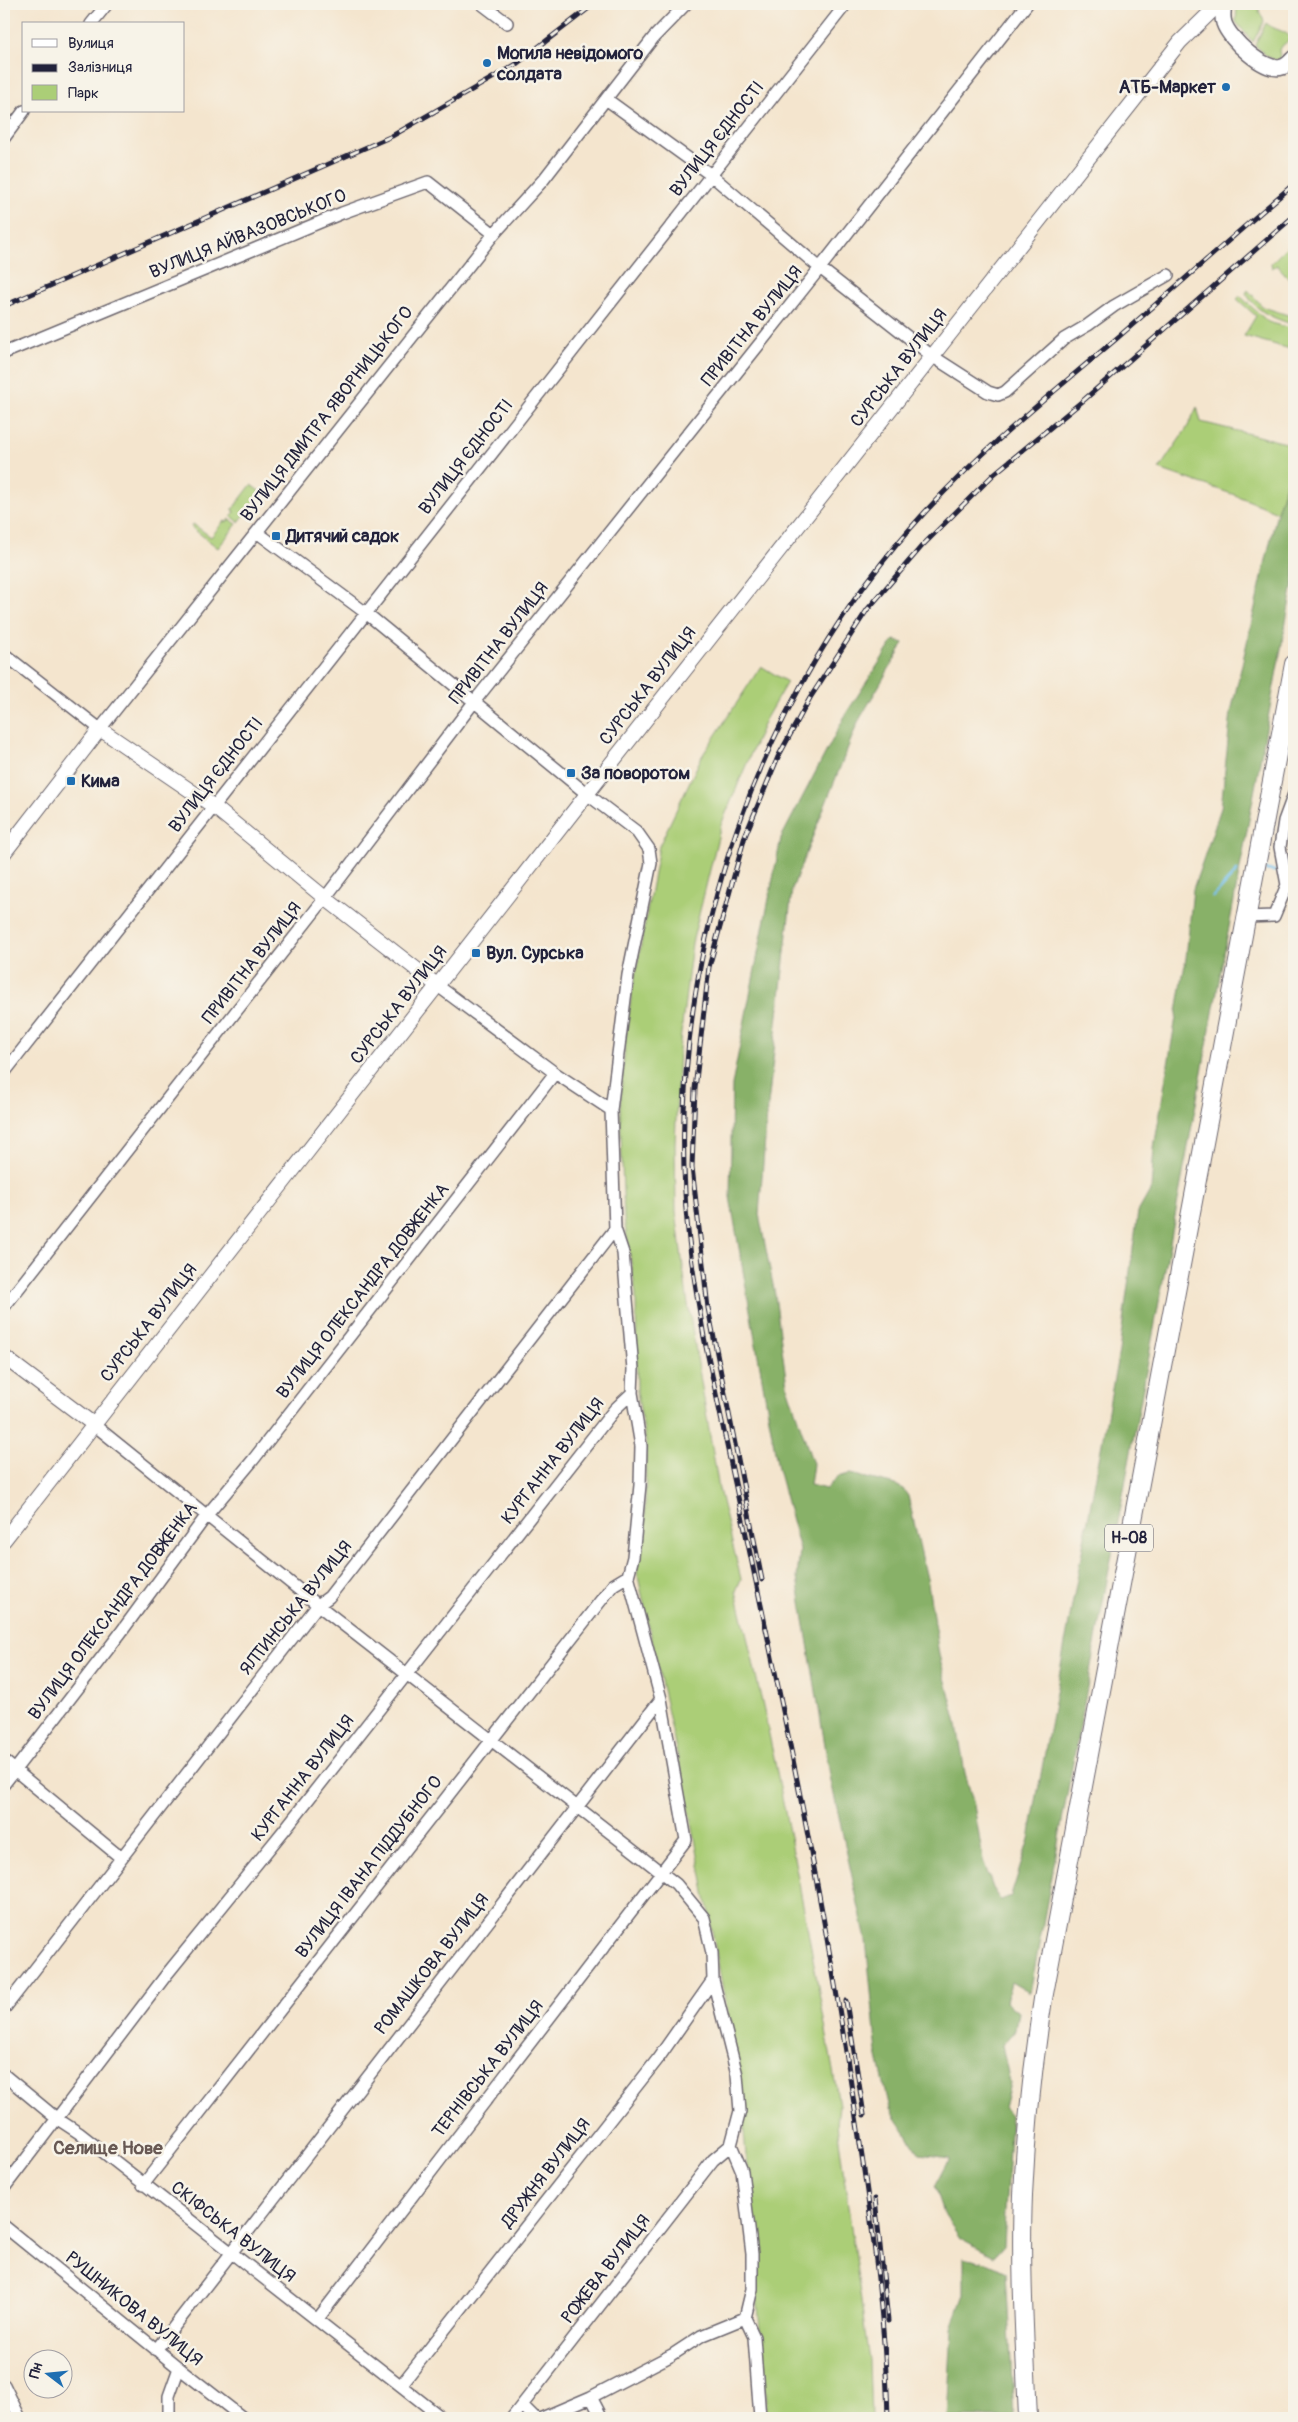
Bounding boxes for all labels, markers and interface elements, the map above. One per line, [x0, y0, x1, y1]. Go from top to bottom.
legend [22, 22, 185, 112]
text: Вулиця [68, 34, 114, 53]
place label: Могила невідомого солдата [496, 42, 644, 86]
marker: Могила невідомого солдата [481, 57, 493, 69]
text: Залізниця [68, 58, 132, 77]
place label: АТБ-Маркет [1119, 76, 1217, 99]
street label: ВУЛИЦЯ ЄДНОСТІ [665, 77, 769, 201]
marker: АТБ-Маркет [1220, 81, 1232, 93]
text: Парк [68, 84, 99, 103]
street label: ВУЛИЦЯ АЙВАЗОВСЬКОГО [146, 184, 350, 284]
street label: ПРИВІТНА ВУЛИЦЯ [696, 261, 808, 391]
street label: ВУЛИЦЯ ДМИТРА ЯВОРНИЦЬКОГО [236, 302, 418, 526]
street label: СУРСЬКА ВУЛИЦЯ [845, 304, 953, 432]
street label: ВУЛИЦЯ ЄДНОСТІ [414, 395, 518, 519]
place label: Дитячий садок [285, 525, 399, 548]
marker: Дитячий садок [270, 530, 282, 542]
street label: ПРИВІТНА ВУЛИЦЯ [444, 577, 554, 709]
street label: СУРСЬКА ВУЛИЦЯ [594, 622, 702, 750]
street label: ВУЛИЦЯ ЄДНОСТІ [164, 713, 268, 837]
place label: За поворотом [581, 762, 690, 785]
marker: За поворотом [565, 767, 577, 779]
place label: Кима [81, 770, 120, 793]
marker: Кима [65, 775, 77, 787]
street label: ПРИВІТНА ВУЛИЦЯ [197, 897, 307, 1029]
street label: СУРСЬКА ВУЛИЦЯ [345, 941, 453, 1069]
place label: Вул. Сурська [486, 942, 584, 965]
marker: Вул. Сурська [470, 947, 482, 959]
street label: ВУЛИЦЯ ОЛЕКСАНДРА ДОВЖЕНКА [272, 1178, 454, 1403]
street label: СУРСЬКА ВУЛИЦЯ [95, 1259, 203, 1387]
street label: КУРГАННА ВУЛИЦЯ [496, 1393, 610, 1529]
street label: ВУЛИЦЯ ОЛЕКСАНДРА ДОВЖЕНКА [23, 1497, 203, 1725]
road number: Н-08 [1105, 1525, 1153, 1552]
street label: ЯЛТИНСЬКА ВУЛИЦЯ [234, 1536, 358, 1680]
street label: КУРГАННА ВУЛИЦЯ [246, 1710, 360, 1846]
street label: ВУЛИЦЯ ІВАНА ПІДДУБНОГО [290, 1771, 448, 1963]
street label: РОМАШКОВА ВУЛИЦЯ [370, 1889, 494, 2039]
street label: ТЕРНІВСЬКА ВУЛИЦЯ [427, 1995, 549, 2143]
street label: ДРУЖНЯ ВУЛИЦЯ [495, 2114, 596, 2233]
district label: Селище Нове [53, 2136, 163, 2160]
street label: СКІФСЬКА ВУЛИЦЯ [166, 2176, 300, 2288]
street label: РОЖЕВА ВУЛИЦЯ [556, 2210, 656, 2328]
street label: РУШНИКОВА ВУЛИЦЯ [61, 2247, 207, 2371]
north arrow [22, 2350, 72, 2400]
text: Пн [26, 2361, 46, 2380]

